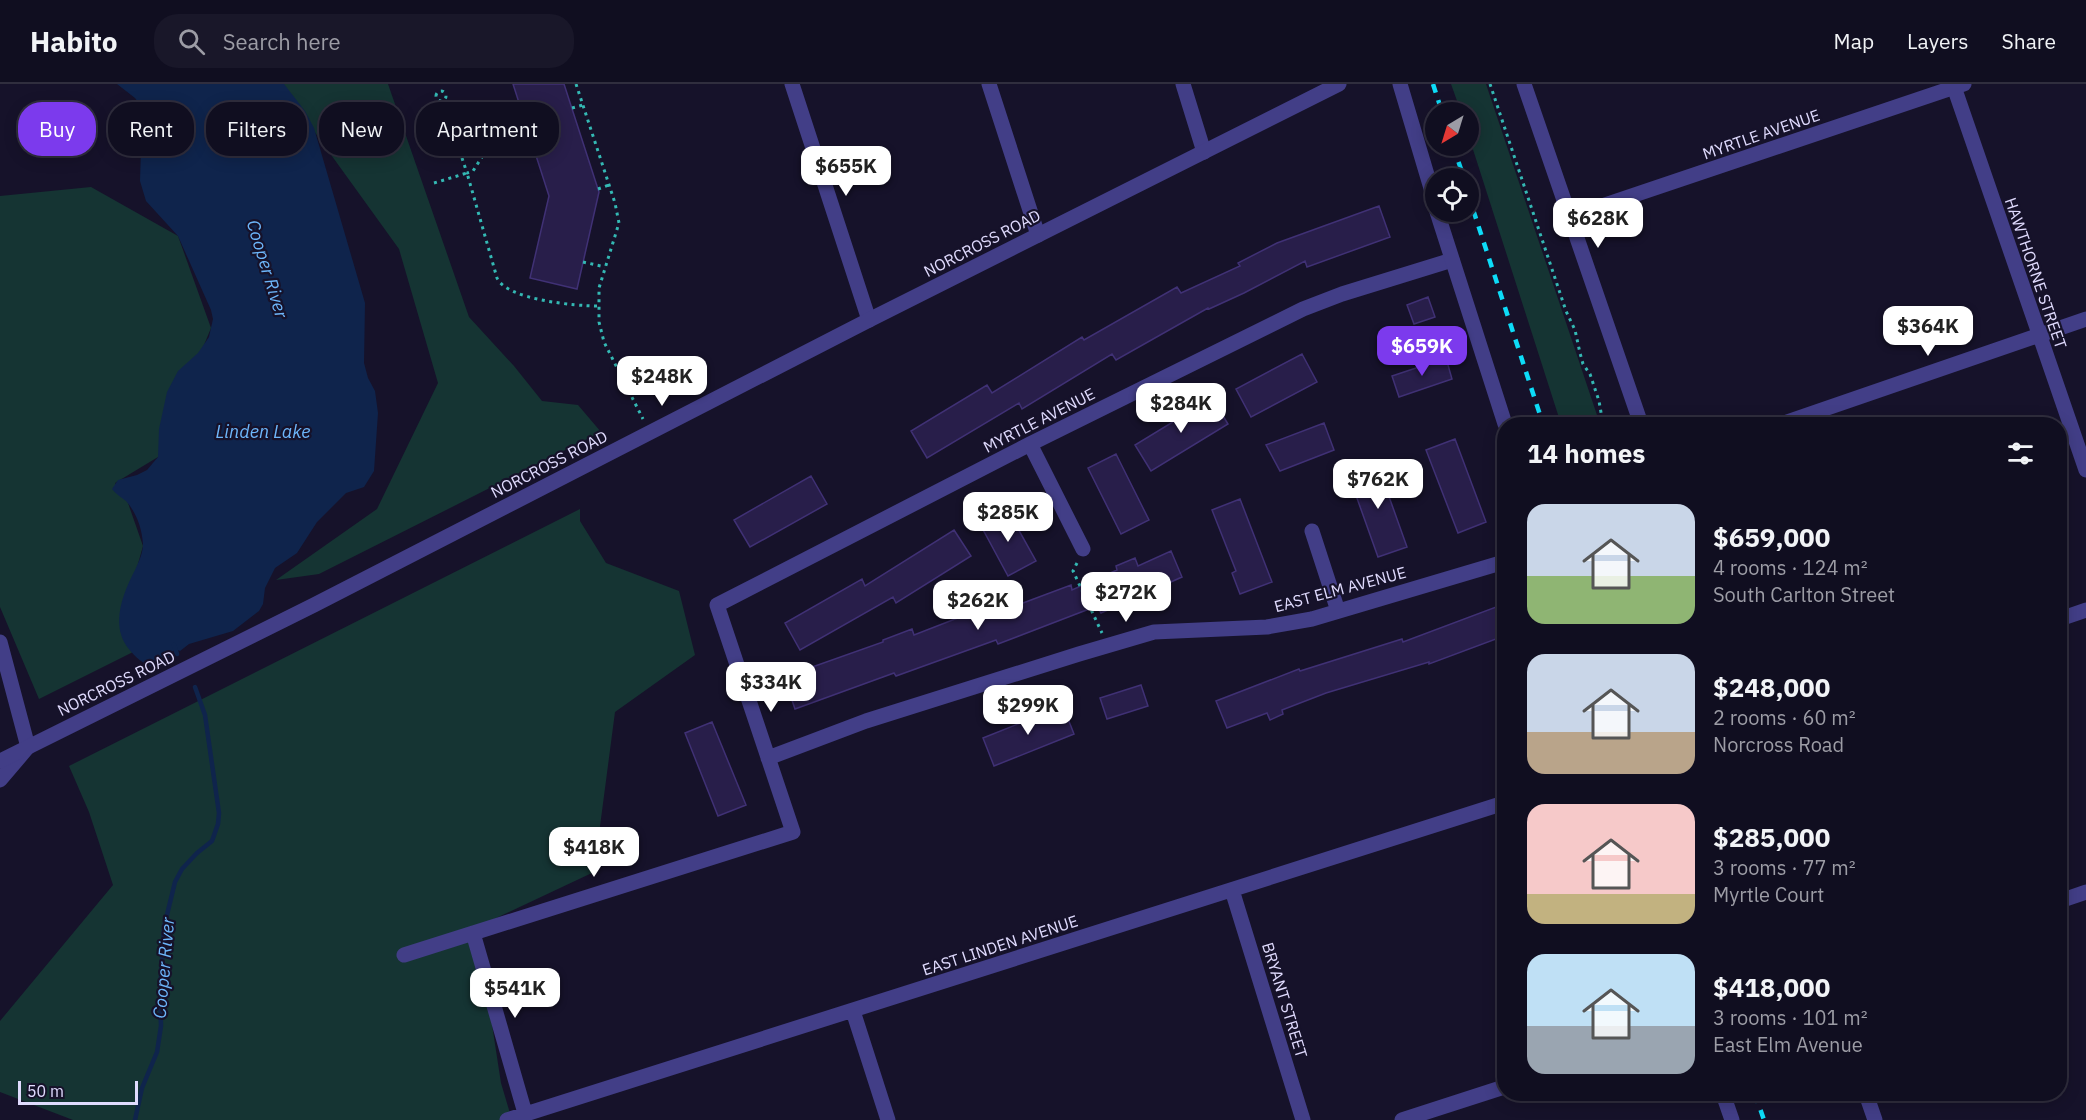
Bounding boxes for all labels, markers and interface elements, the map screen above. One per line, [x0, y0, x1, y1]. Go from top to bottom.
search box [154, 14, 574, 68]
text: Habito [30, 23, 118, 60]
icon: search [175, 25, 208, 58]
text: Search here [223, 27, 341, 56]
text: Map [1834, 27, 1874, 55]
text: Layers [1907, 27, 1969, 55]
text: Share [2002, 27, 2056, 55]
chip: Buy [18, 102, 96, 156]
chip: Rent [108, 102, 194, 156]
chip: Filters [206, 102, 307, 156]
chip: New [319, 102, 404, 156]
chip: Apartment [416, 102, 559, 156]
north arrow [1425, 102, 1479, 156]
map controls [1425, 102, 1479, 222]
street label: MYRTLE AVENUE [1700, 105, 1822, 163]
pin: $655K [804, 146, 888, 197]
text: $655K [815, 152, 877, 179]
button: locate [1425, 168, 1479, 222]
street label: HAWTHORNE STREET [2001, 195, 2071, 351]
pin: $628K [1556, 198, 1640, 249]
text: $628K [1567, 204, 1629, 231]
street label: NORCROSS ROAD [920, 205, 1044, 281]
water label: Cooper River [242, 217, 293, 321]
pin: $364K [1886, 306, 1970, 357]
text: $364K [1897, 312, 1959, 339]
pin: $659K [1380, 326, 1464, 377]
text: $659K [1391, 332, 1453, 359]
pin: $248K [620, 356, 704, 407]
text: $248K [631, 362, 693, 389]
street label: MYRTLE AVENUE [980, 383, 1098, 457]
pin: $284K [1139, 383, 1223, 434]
text: $284K [1150, 389, 1212, 416]
water label: Linden Lake [216, 420, 310, 443]
street label: NORCROSS ROAD [487, 426, 611, 502]
text: 14 homes [1527, 436, 1645, 470]
icon: filters [2004, 437, 2037, 470]
pin: $762K [1336, 459, 1420, 510]
text: $762K [1347, 465, 1409, 492]
pin: $285K [966, 492, 1050, 543]
text: $285K [977, 498, 1039, 525]
text: $659,000 [1713, 520, 1830, 554]
icon: home [1575, 528, 1647, 600]
text: 4 rooms · 124 m² [1713, 554, 1868, 581]
street label: EAST ELM AVENUE [1272, 562, 1408, 616]
pin: $272K [1084, 572, 1168, 623]
text: $272K [1095, 578, 1157, 605]
pin: $262K [936, 580, 1020, 631]
text: South Carlton Street [1713, 581, 1895, 608]
text: $262K [947, 586, 1009, 613]
street label: NORCROSS ROAD [54, 646, 178, 720]
pin: $334K [729, 662, 813, 713]
text: $334K [740, 668, 802, 695]
text: $248,000 [1713, 670, 1830, 704]
icon: home [1575, 678, 1647, 750]
pin: $299K [986, 685, 1070, 736]
text: $299K [997, 691, 1059, 718]
text: 2 rooms · 60 m² [1713, 704, 1856, 731]
text: Norcross Road [1713, 731, 1844, 758]
text: $285,000 [1713, 820, 1830, 854]
pin: $418K [552, 827, 636, 878]
icon: home [1575, 828, 1647, 900]
text: $418K [563, 833, 625, 860]
text: 3 rooms · 77 m² [1713, 854, 1856, 881]
text: Myrtle Court [1713, 881, 1824, 908]
street label: EAST LINDEN AVENUE [920, 910, 1080, 980]
water label: Cooper River [148, 916, 179, 1019]
street label: BRYANT STREET [1258, 940, 1312, 1060]
pin: $541K [473, 968, 557, 1019]
text: $418,000 [1713, 970, 1830, 1004]
text: $541K [484, 974, 546, 1001]
icon: home [1575, 978, 1647, 1050]
text: 3 rooms · 101 m² [1713, 1004, 1868, 1031]
text: East Elm Avenue [1713, 1031, 1863, 1058]
scale bar [18, 1078, 138, 1106]
text: 50 m [27, 1081, 64, 1101]

